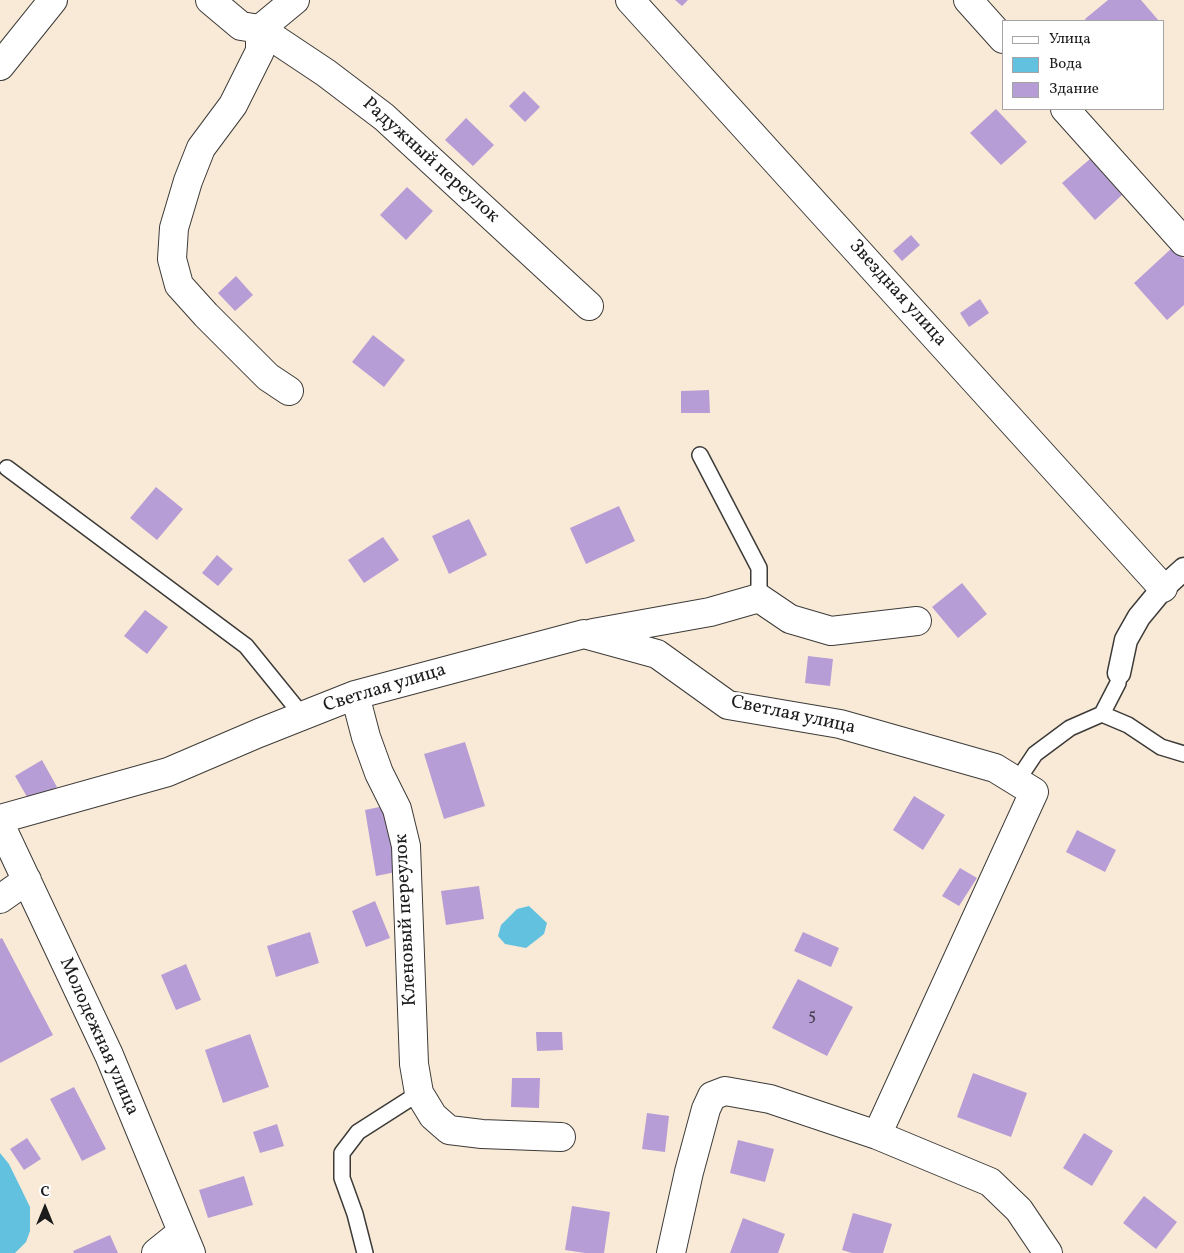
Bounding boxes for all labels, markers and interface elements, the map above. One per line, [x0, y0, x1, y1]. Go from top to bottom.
legend [1002, 20, 1164, 110]
text: Улица [1049, 29, 1091, 50]
text: Вода [1049, 54, 1082, 75]
text: Здание [1049, 79, 1099, 100]
street label: Радужный переулок [357, 93, 503, 229]
street label: Звездная улица [843, 236, 951, 352]
street label: Светлая улица [321, 660, 449, 718]
street label: Светлая улица [729, 692, 857, 740]
street label: Кленовый переулок [391, 833, 423, 1007]
street label: Молодежная улица [53, 955, 143, 1119]
house number: 5 [808, 1007, 816, 1027]
north arrow [20, 1183, 70, 1233]
text: С [40, 1183, 50, 1202]

